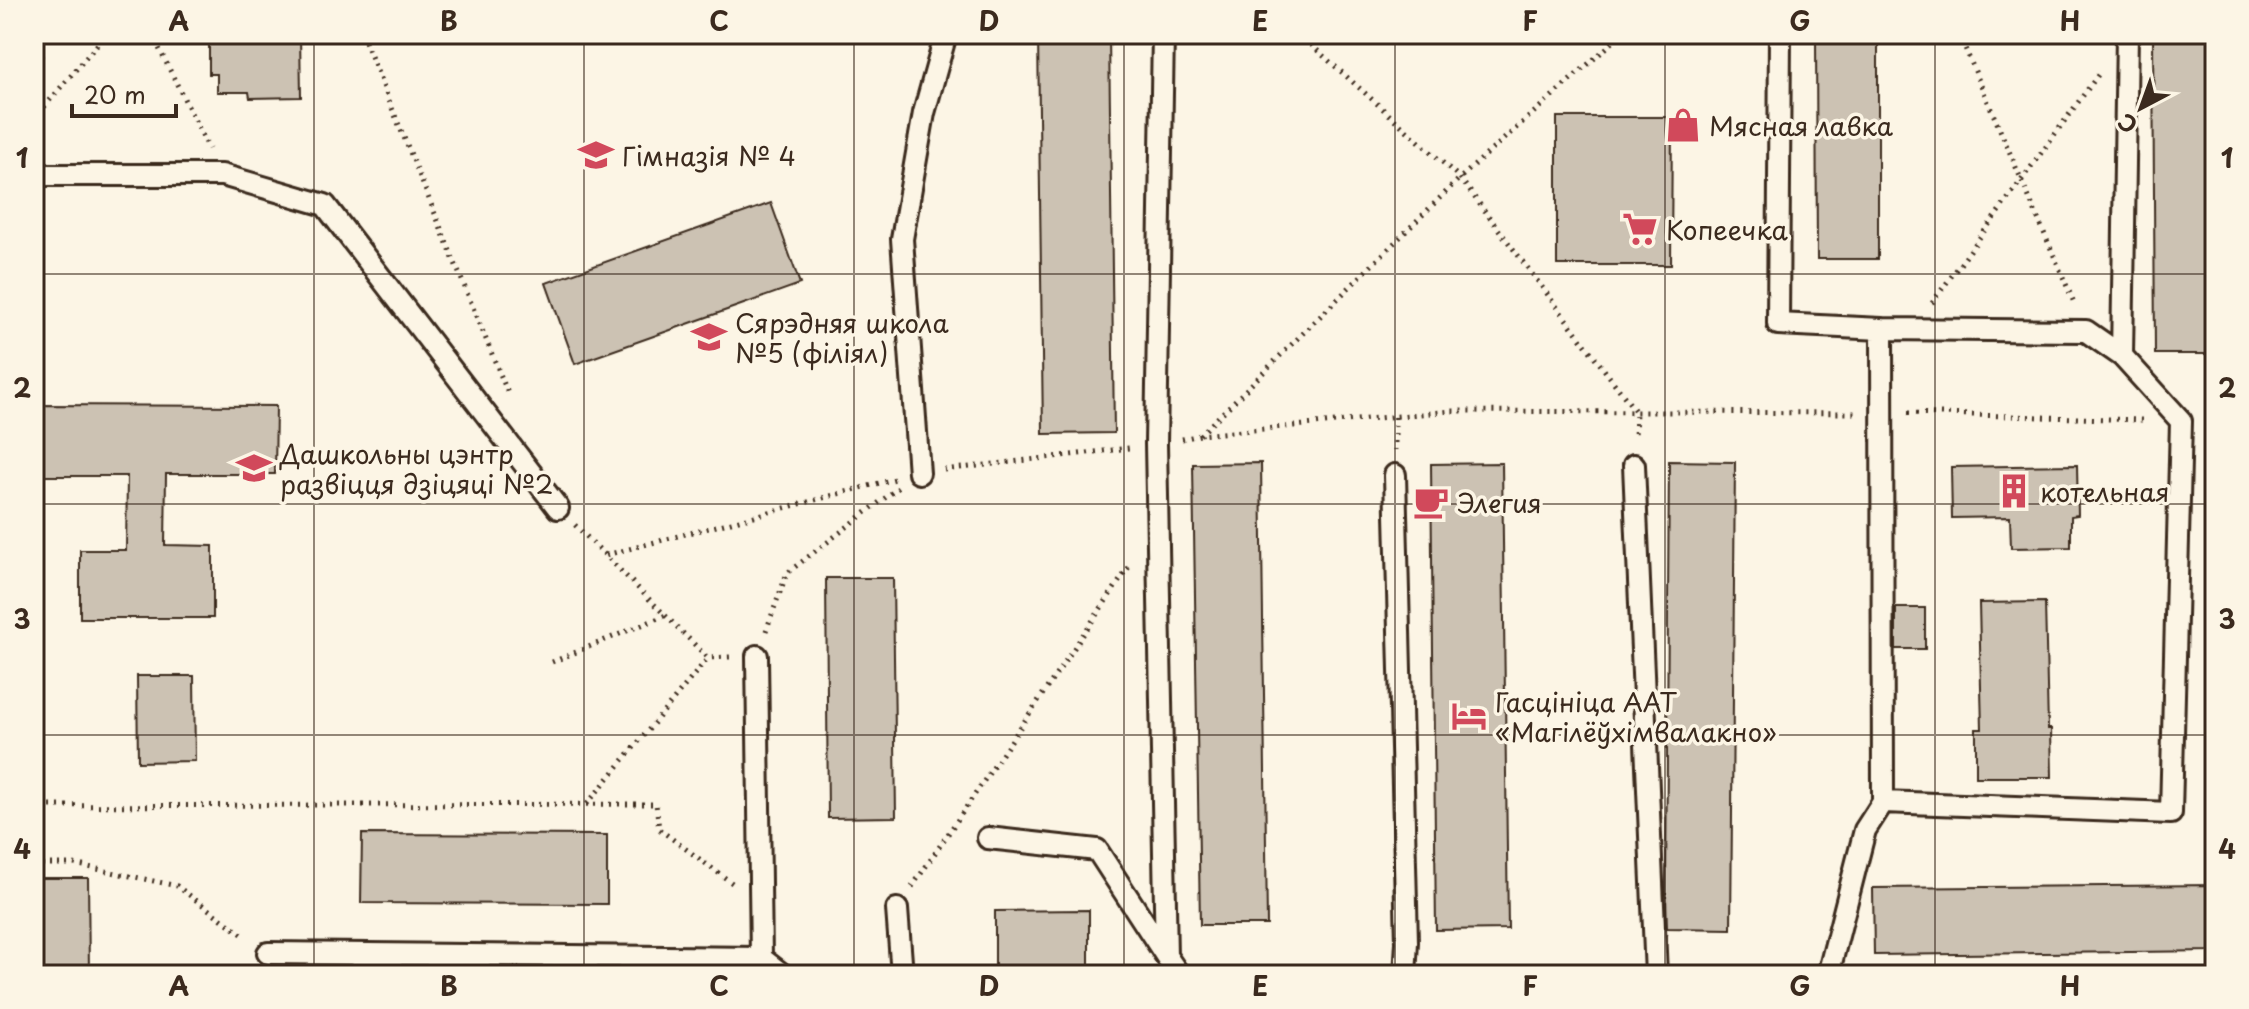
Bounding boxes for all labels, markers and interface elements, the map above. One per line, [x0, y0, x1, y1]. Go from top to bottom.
text: A [169, 1, 189, 40]
text: B [440, 1, 458, 40]
text: C [709, 1, 729, 40]
text: D [979, 1, 999, 40]
text: E [1252, 1, 1268, 40]
text: F [1522, 1, 1538, 40]
text: G [1789, 1, 1811, 40]
text: H [2060, 1, 2080, 40]
scale bar [72, 68, 176, 118]
north arrow [2101, 68, 2181, 148]
text: 20 m [84, 76, 146, 112]
shop icon: Мясная лавка [1664, 106, 1702, 144]
place label: Мясная лавка [1709, 106, 1894, 145]
text: С [2110, 106, 2144, 142]
school or university icon: Гімназія № 4 [577, 136, 615, 174]
place label: Гімназія № 4 [622, 136, 796, 175]
text: 1 [16, 138, 28, 177]
text: 1 [2221, 138, 2233, 177]
supermarket icon: Копеечка [1621, 210, 1659, 248]
place label: Копеечка [1666, 210, 1789, 249]
place label: Сярэдняя школа №5 (філіял) [735, 303, 949, 372]
school or university icon: Сярэдняя школа №5 (філіял) [690, 318, 728, 356]
text: 2 [13, 368, 31, 407]
text: 2 [2218, 368, 2236, 407]
place label: Дашкольны цэнтр развіцця дзіцяці №2 [279, 434, 553, 503]
school or university icon: Дашкольны цэнтр развіцця дзіцяці №2 [235, 449, 273, 487]
building icon: котельная [1995, 472, 2033, 510]
place label: котельная [2040, 472, 2170, 511]
cafe icon: Элегия [1412, 483, 1450, 521]
place label: Элегия [1457, 483, 1542, 522]
text: 3 [13, 599, 31, 638]
text: 3 [2218, 599, 2236, 638]
place label: Гасцініца ААТ «Магілёўхімвалакно» [1495, 682, 1777, 751]
hotel icon: Гасцініца ААТ «Магілёўхімвалакно» [1450, 697, 1488, 735]
text: 4 [13, 829, 31, 868]
text: 4 [2218, 829, 2236, 868]
text: A [169, 966, 189, 1005]
text: B [440, 966, 458, 1005]
text: C [709, 966, 729, 1005]
text: D [979, 966, 999, 1005]
text: E [1252, 966, 1268, 1005]
text: F [1522, 966, 1538, 1005]
text: G [1789, 966, 1811, 1005]
text: H [2060, 966, 2080, 1005]

